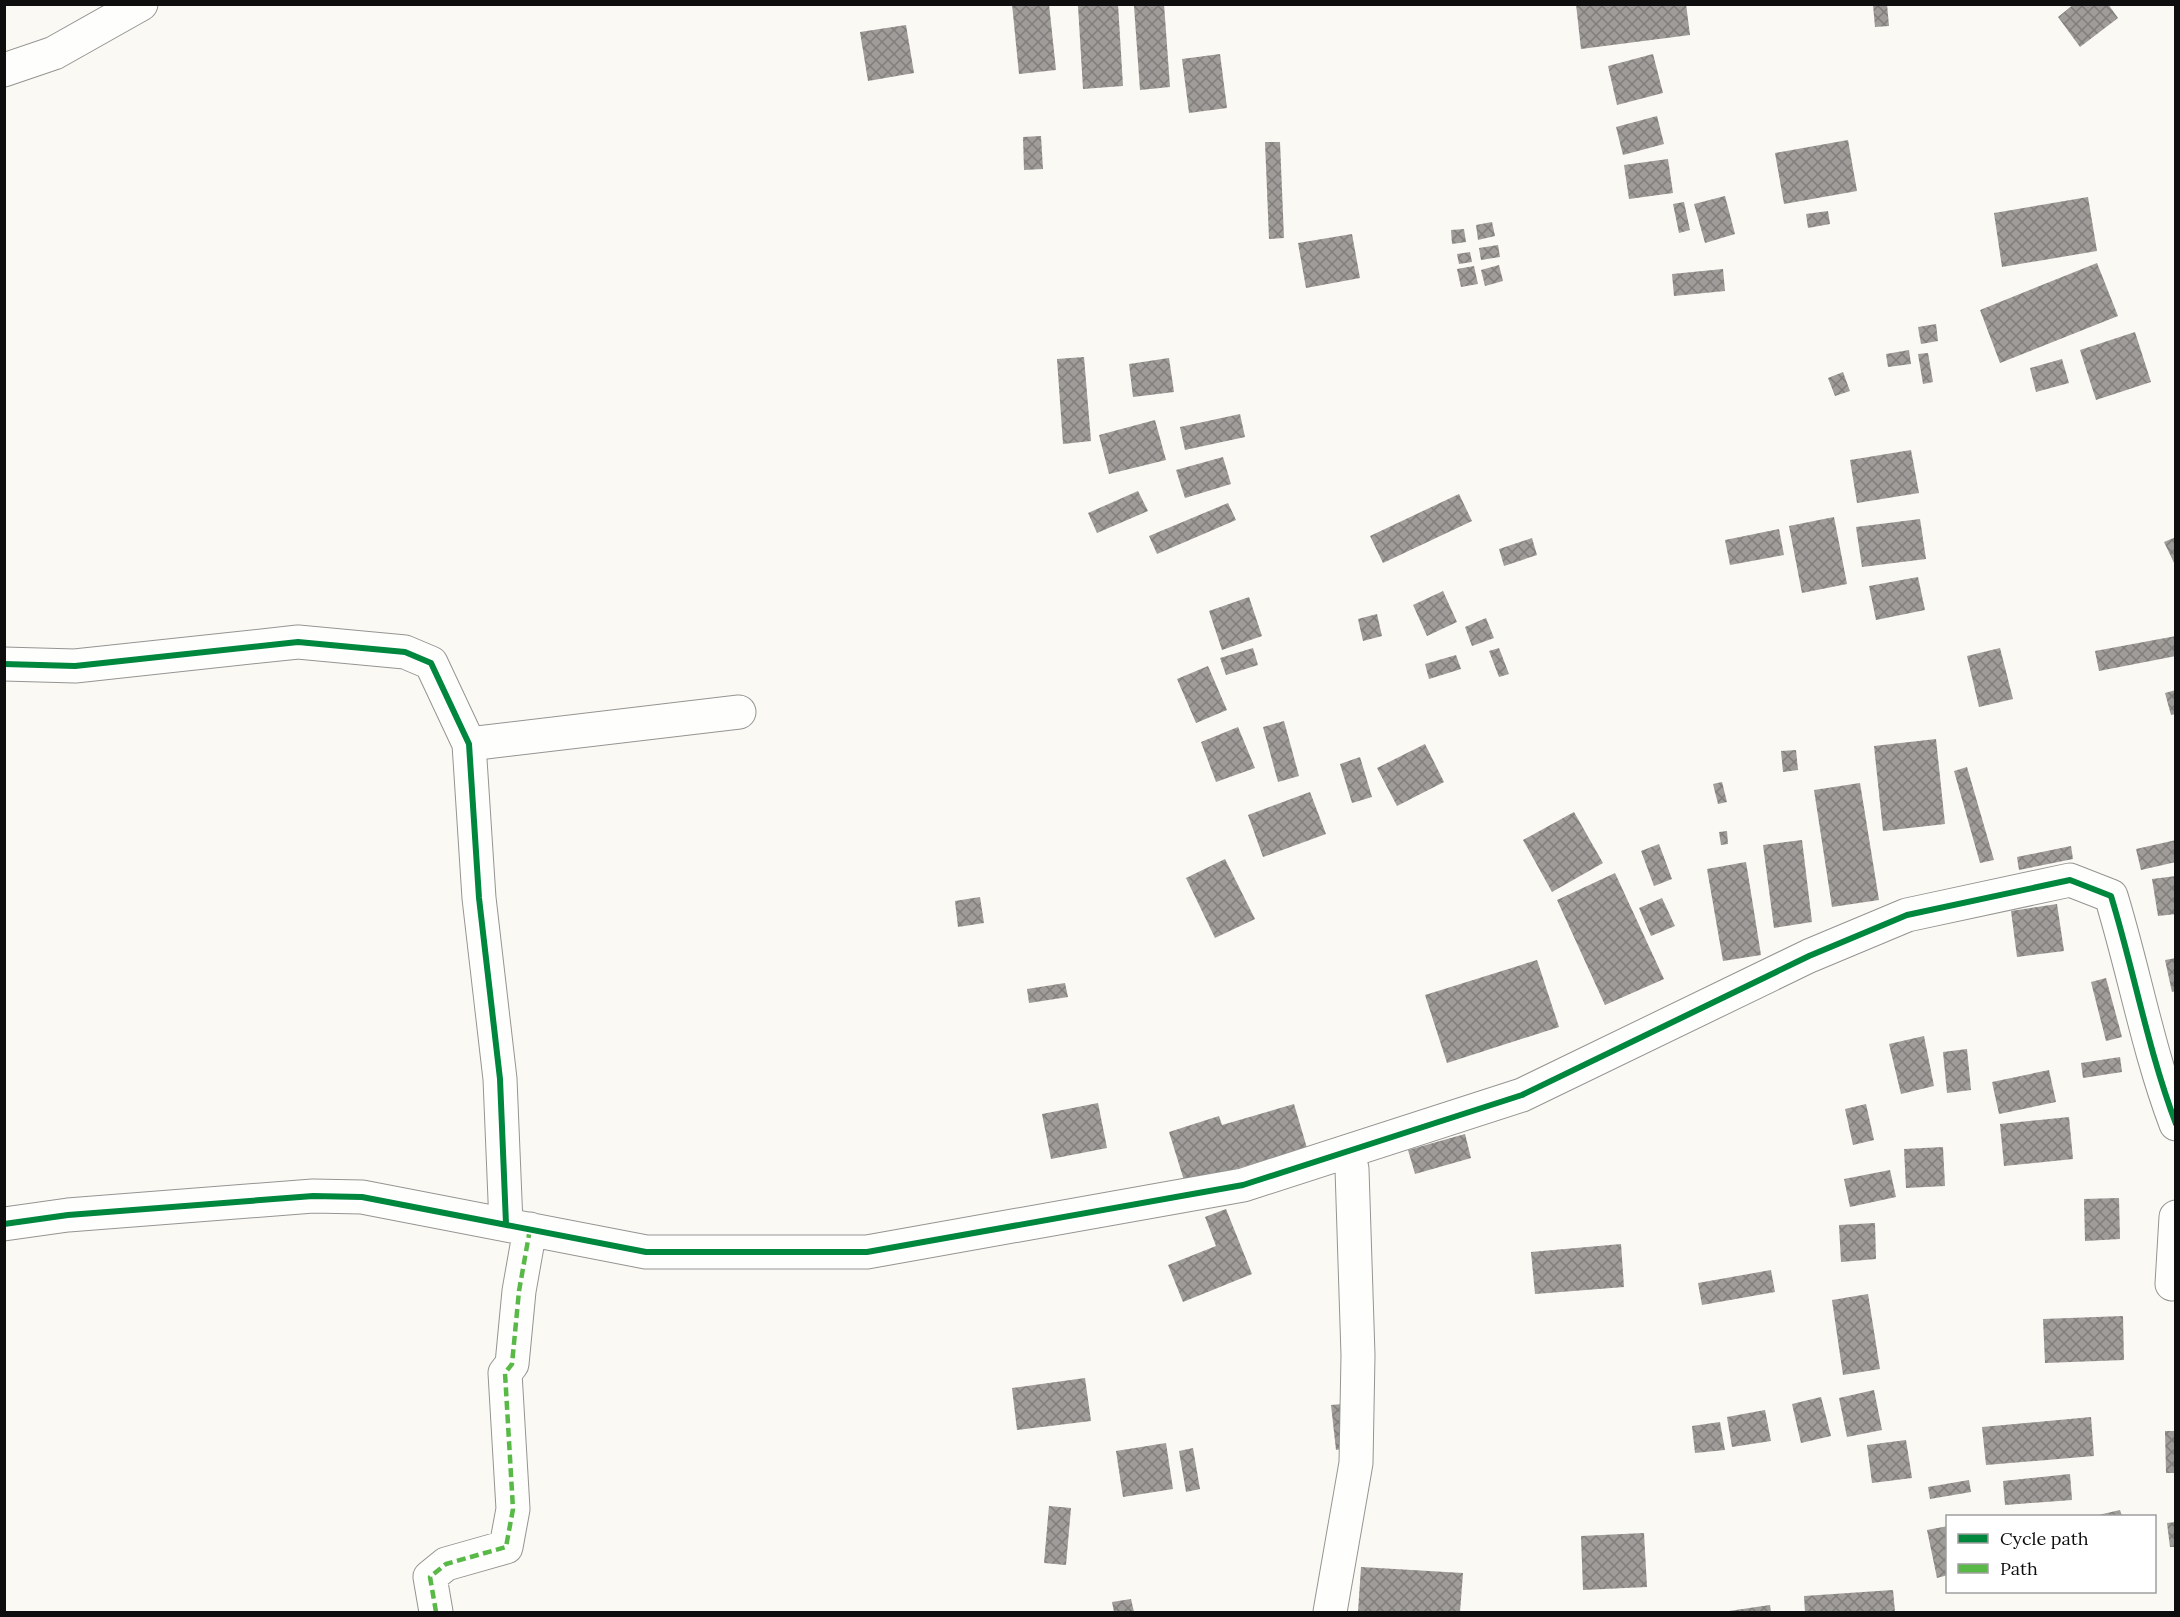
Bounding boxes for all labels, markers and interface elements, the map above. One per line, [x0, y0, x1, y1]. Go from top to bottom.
legend [1946, 1515, 2156, 1593]
text: Cycle path [2000, 1527, 2089, 1550]
text: Path [2000, 1557, 2038, 1580]

